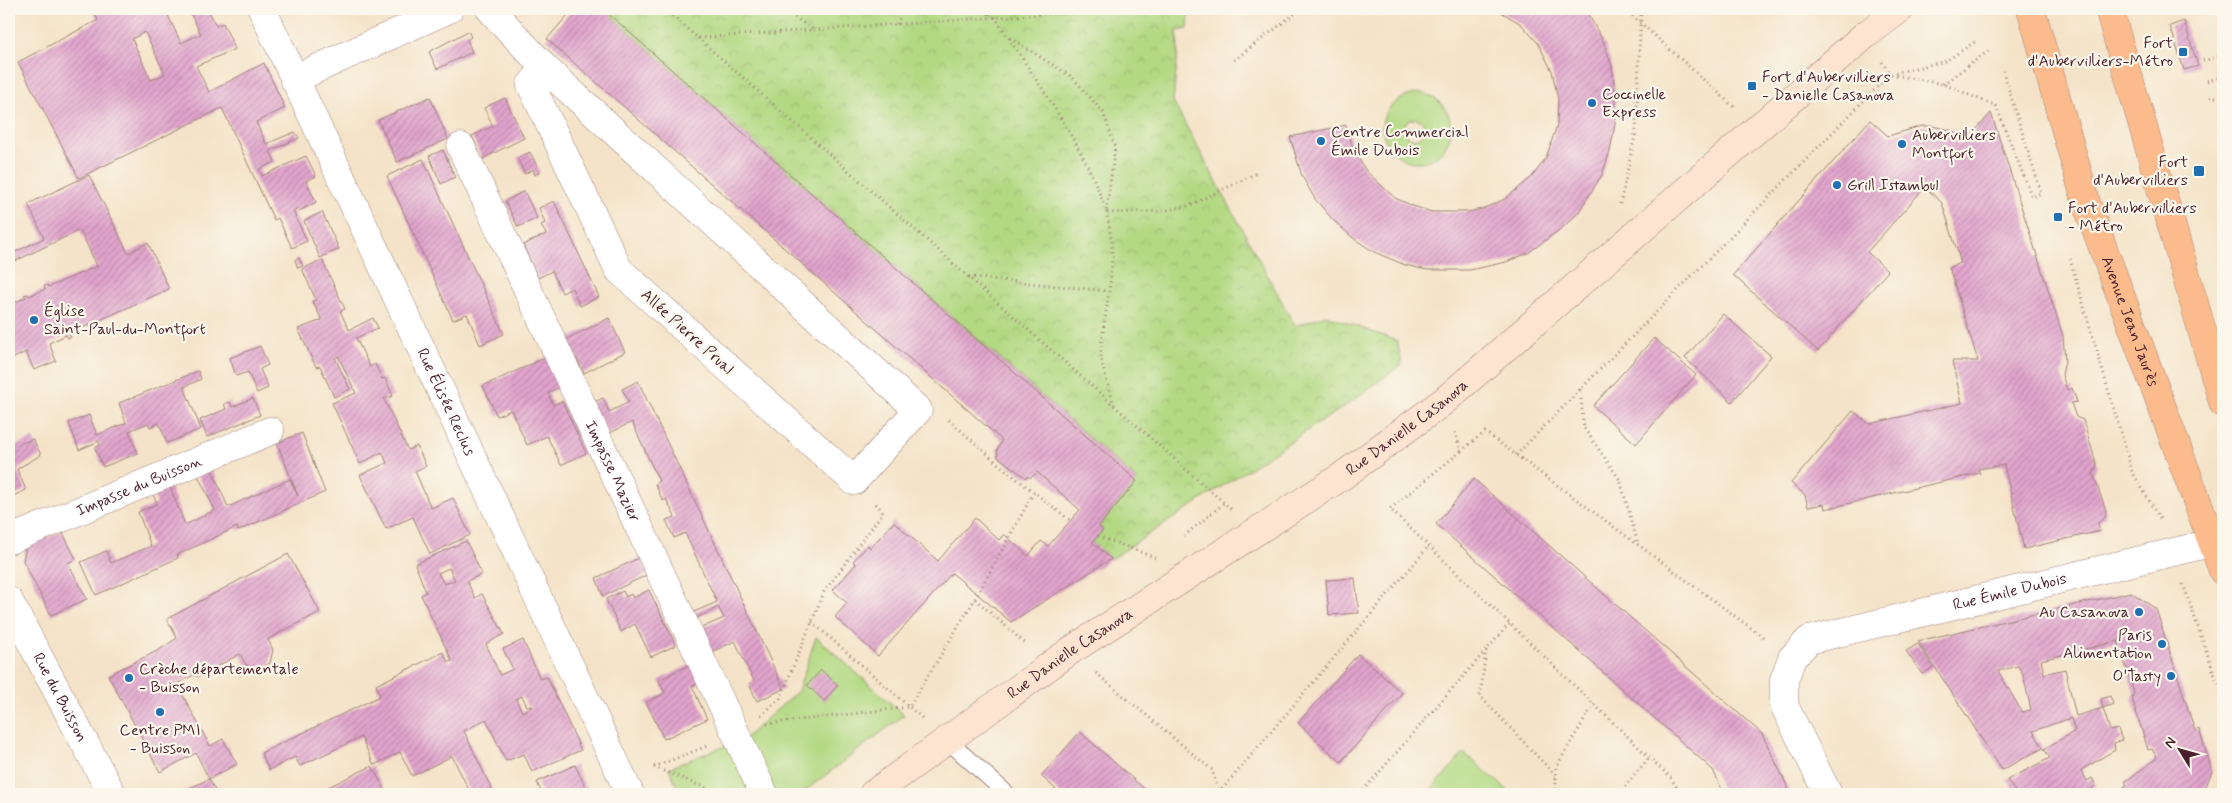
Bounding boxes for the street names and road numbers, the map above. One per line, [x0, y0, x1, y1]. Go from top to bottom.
street label: Avenue Jean Jaurès [2096, 253, 2164, 390]
street label: Allée Pierre Prual [636, 285, 738, 379]
street label: Rue Élisée Reclus [412, 345, 481, 459]
street label: Rue Danielle Casanova [1342, 374, 1472, 480]
street label: Impasse Mazier [580, 417, 646, 526]
street label: Impasse du Buisson [73, 450, 205, 521]
street label: Rue Émile Dubois [1951, 568, 2069, 615]
street label: Rue Danielle Casanova [1003, 603, 1137, 704]
street label: Rue du Buisson [28, 649, 93, 745]

